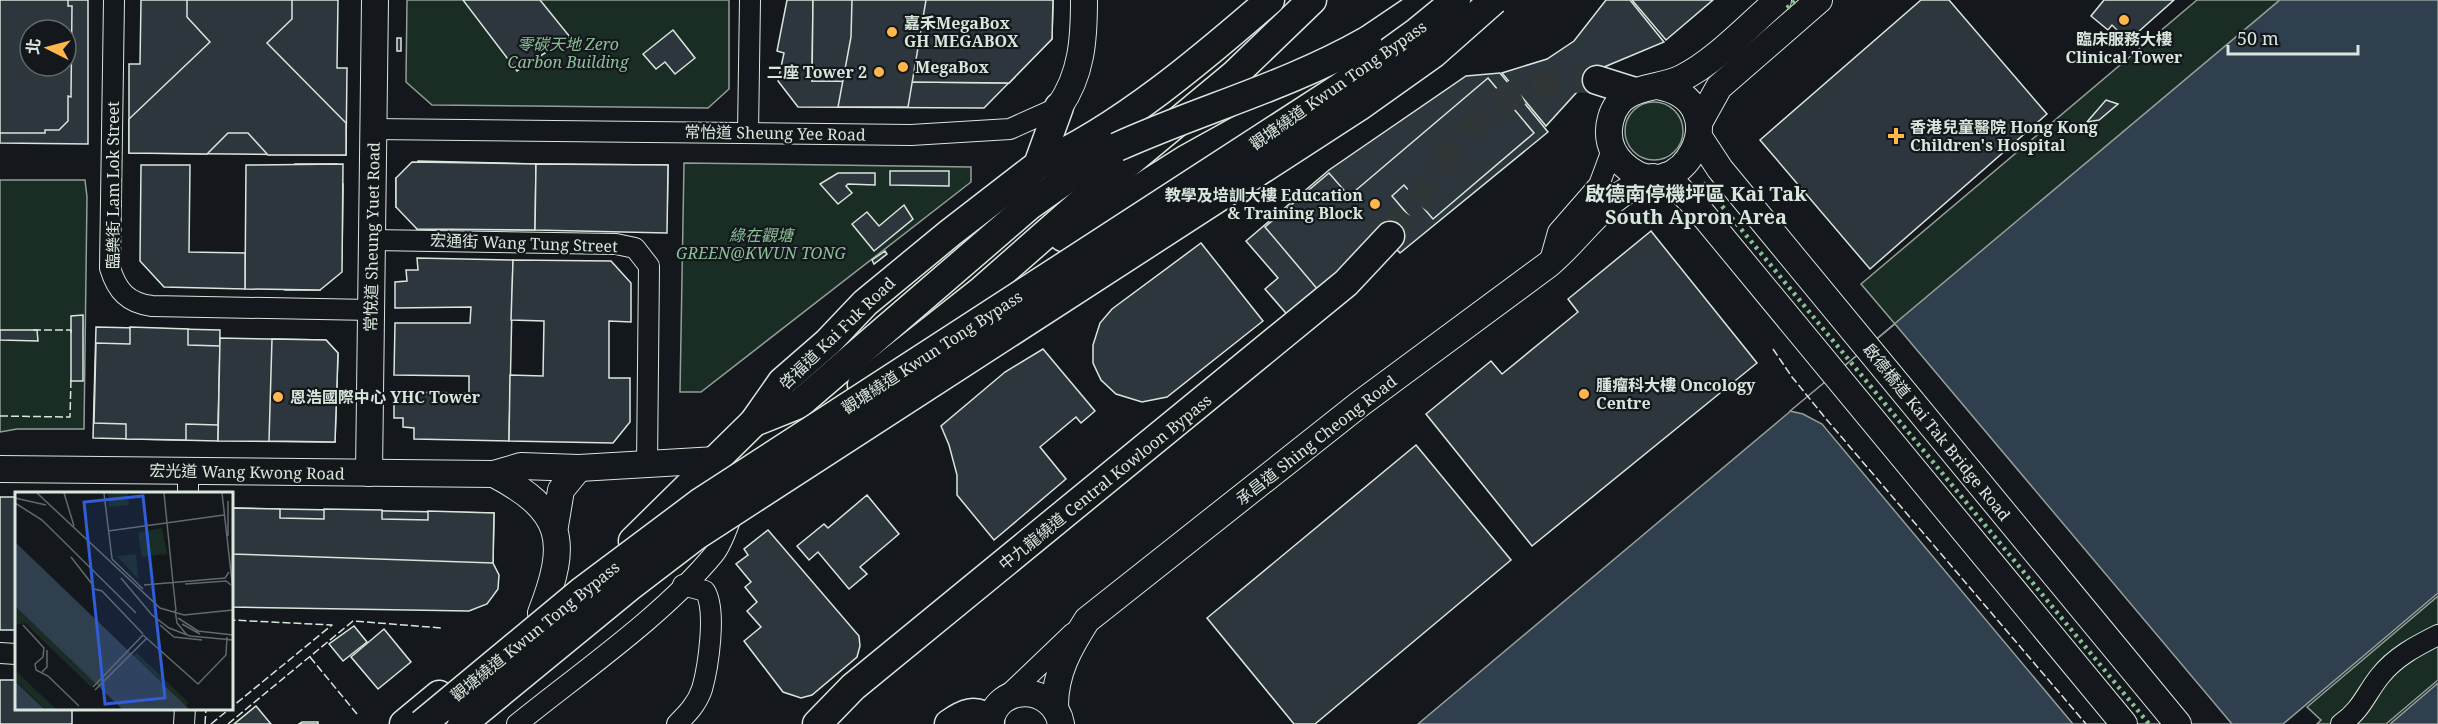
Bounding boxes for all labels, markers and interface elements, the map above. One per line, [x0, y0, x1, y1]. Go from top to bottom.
place label: 嘉禾MegaBox GH MEGABOX [904, 12, 1019, 52]
marker: 臨床服務大樓 Clinical Tower [2117, 13, 2131, 27]
street label: 觀塘繞道 Kwun Tong Bypass [1245, 15, 1431, 155]
north arrow [18, 18, 78, 78]
scale bar [2228, 18, 2358, 56]
marker: 嘉禾MegaBox GH MEGABOX [885, 25, 899, 39]
text: 50 m [2237, 26, 2279, 50]
place label: 臨床服務大樓 Clinical Tower [2066, 28, 2183, 68]
park label: 零碳天地 Zero Carbon Building [507, 33, 630, 73]
text: 北 [21, 37, 45, 56]
place label: MegaBox [915, 56, 990, 78]
marker: MegaBox [896, 60, 910, 74]
place label: 二座 Tower 2 [767, 61, 867, 83]
marker: 二座 Tower 2 [872, 65, 886, 79]
street label: 臨樂街 Lam Lok Street [102, 101, 124, 269]
place label: 香港兒童醫院 Hong Kong Children's Hospital [1910, 116, 2098, 156]
street label: 常怡道 Sheung Yee Road [684, 120, 866, 146]
marker: 香港兒童醫院 Hong Kong Children's Hospital [1887, 127, 1905, 145]
street label: 常悅道 Sheung Yuet Road [359, 142, 385, 332]
district label: 啟德南停機坪區 Kai Tak South Apron Area [1585, 180, 1807, 230]
place label: 教學及培訓大樓 Education & Training Block [1165, 184, 1364, 224]
marker: 教學及培訓大樓 Education & Training Block [1368, 197, 1382, 211]
park label: 綠在觀塘 GREEN@KWUN TONG [676, 224, 847, 264]
street label: 宏通街 Wang Tung Street [430, 229, 618, 257]
street label: 啓福道 Kai Fuk Road [774, 272, 900, 394]
street label: 觀塘繞道 Kwun Tong Bypass [837, 285, 1027, 419]
street label: 啟德橋道 Kai Tak Bridge Road [1858, 339, 2016, 525]
street label: 承昌道 Shing Cheong Road [1231, 370, 1401, 510]
place label: 腫瘤科大樓 Oncology Centre [1596, 374, 1756, 414]
place label: 恩浩國際中心 YHC Tower [290, 386, 481, 408]
marker: 腫瘤科大樓 Oncology Centre [1577, 387, 1591, 401]
street label: 中九龍繞道 Central Kowloon Bypass [994, 389, 1216, 575]
marker: 恩浩國際中心 YHC Tower [271, 390, 285, 404]
street label: 宏光道 Wang Kwong Road [149, 459, 345, 485]
inset map [15, 492, 232, 709]
street label: 觀塘繞道 Kwun Tong Bypass [446, 556, 624, 706]

